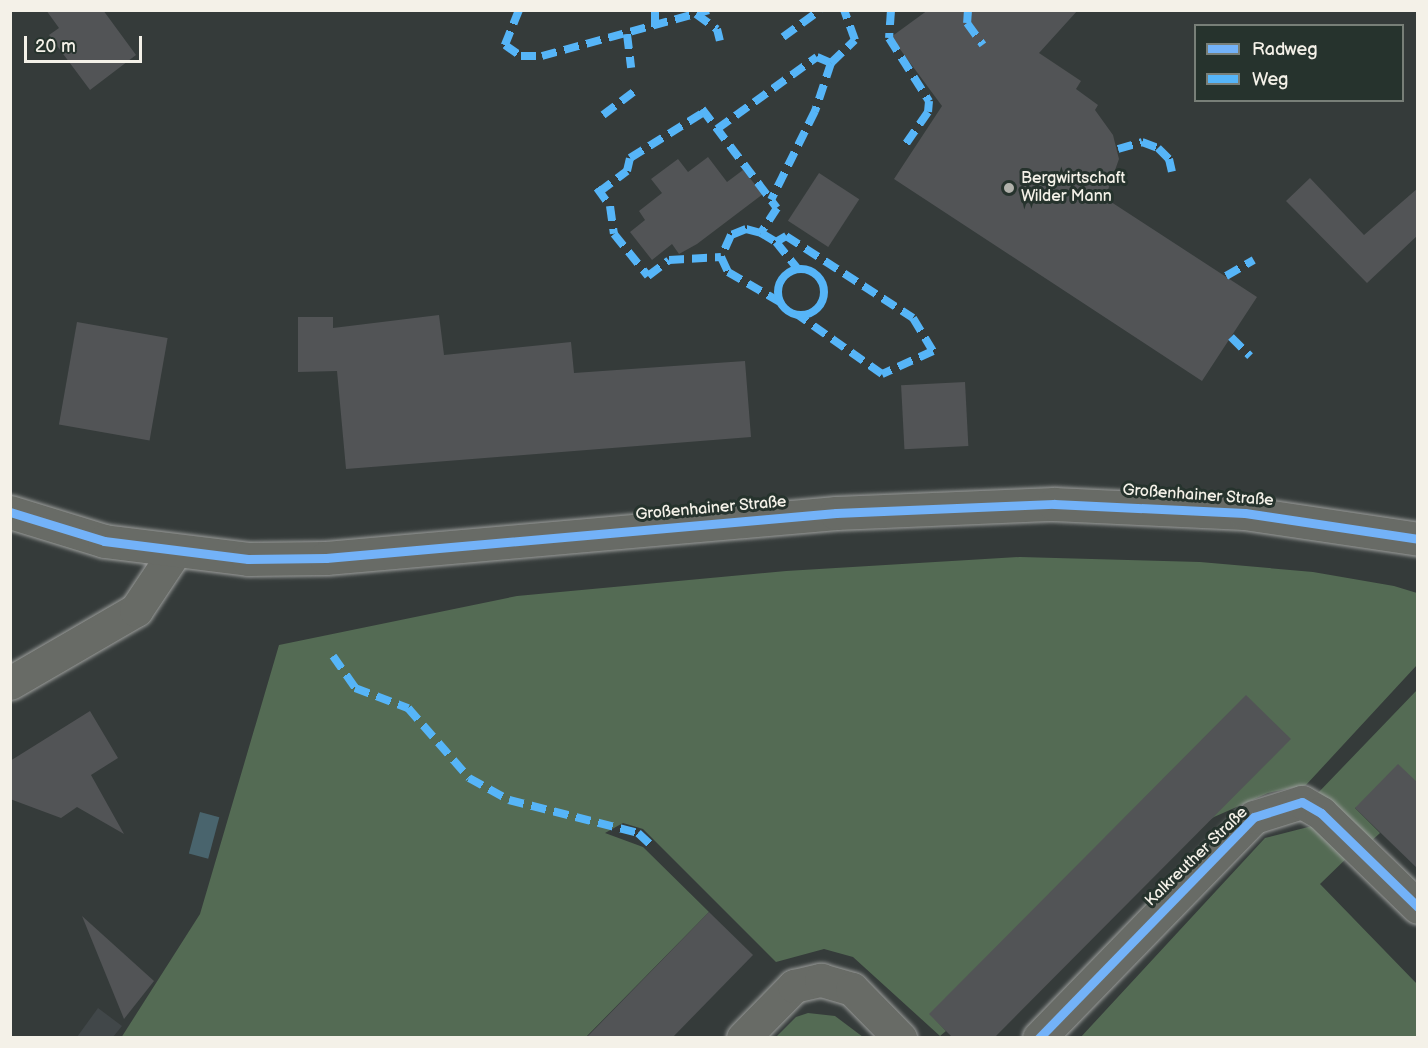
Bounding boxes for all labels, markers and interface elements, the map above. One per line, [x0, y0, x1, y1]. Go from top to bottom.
scale bar [27, 24, 146, 62]
legend [1194, 24, 1404, 102]
text: 20 m [35, 36, 76, 57]
text: Radweg [1252, 39, 1318, 60]
text: Weg [1252, 69, 1288, 90]
place label: Bergwirtschaft Wilder Mann [1021, 169, 1126, 207]
marker: Bergwirtschaft Wilder Mann [1002, 181, 1016, 195]
street label: Großenhainer Straße [1122, 481, 1274, 511]
street label: Großenhainer Straße [635, 493, 787, 525]
street label: Kalkreuther Straße [1142, 803, 1252, 911]

